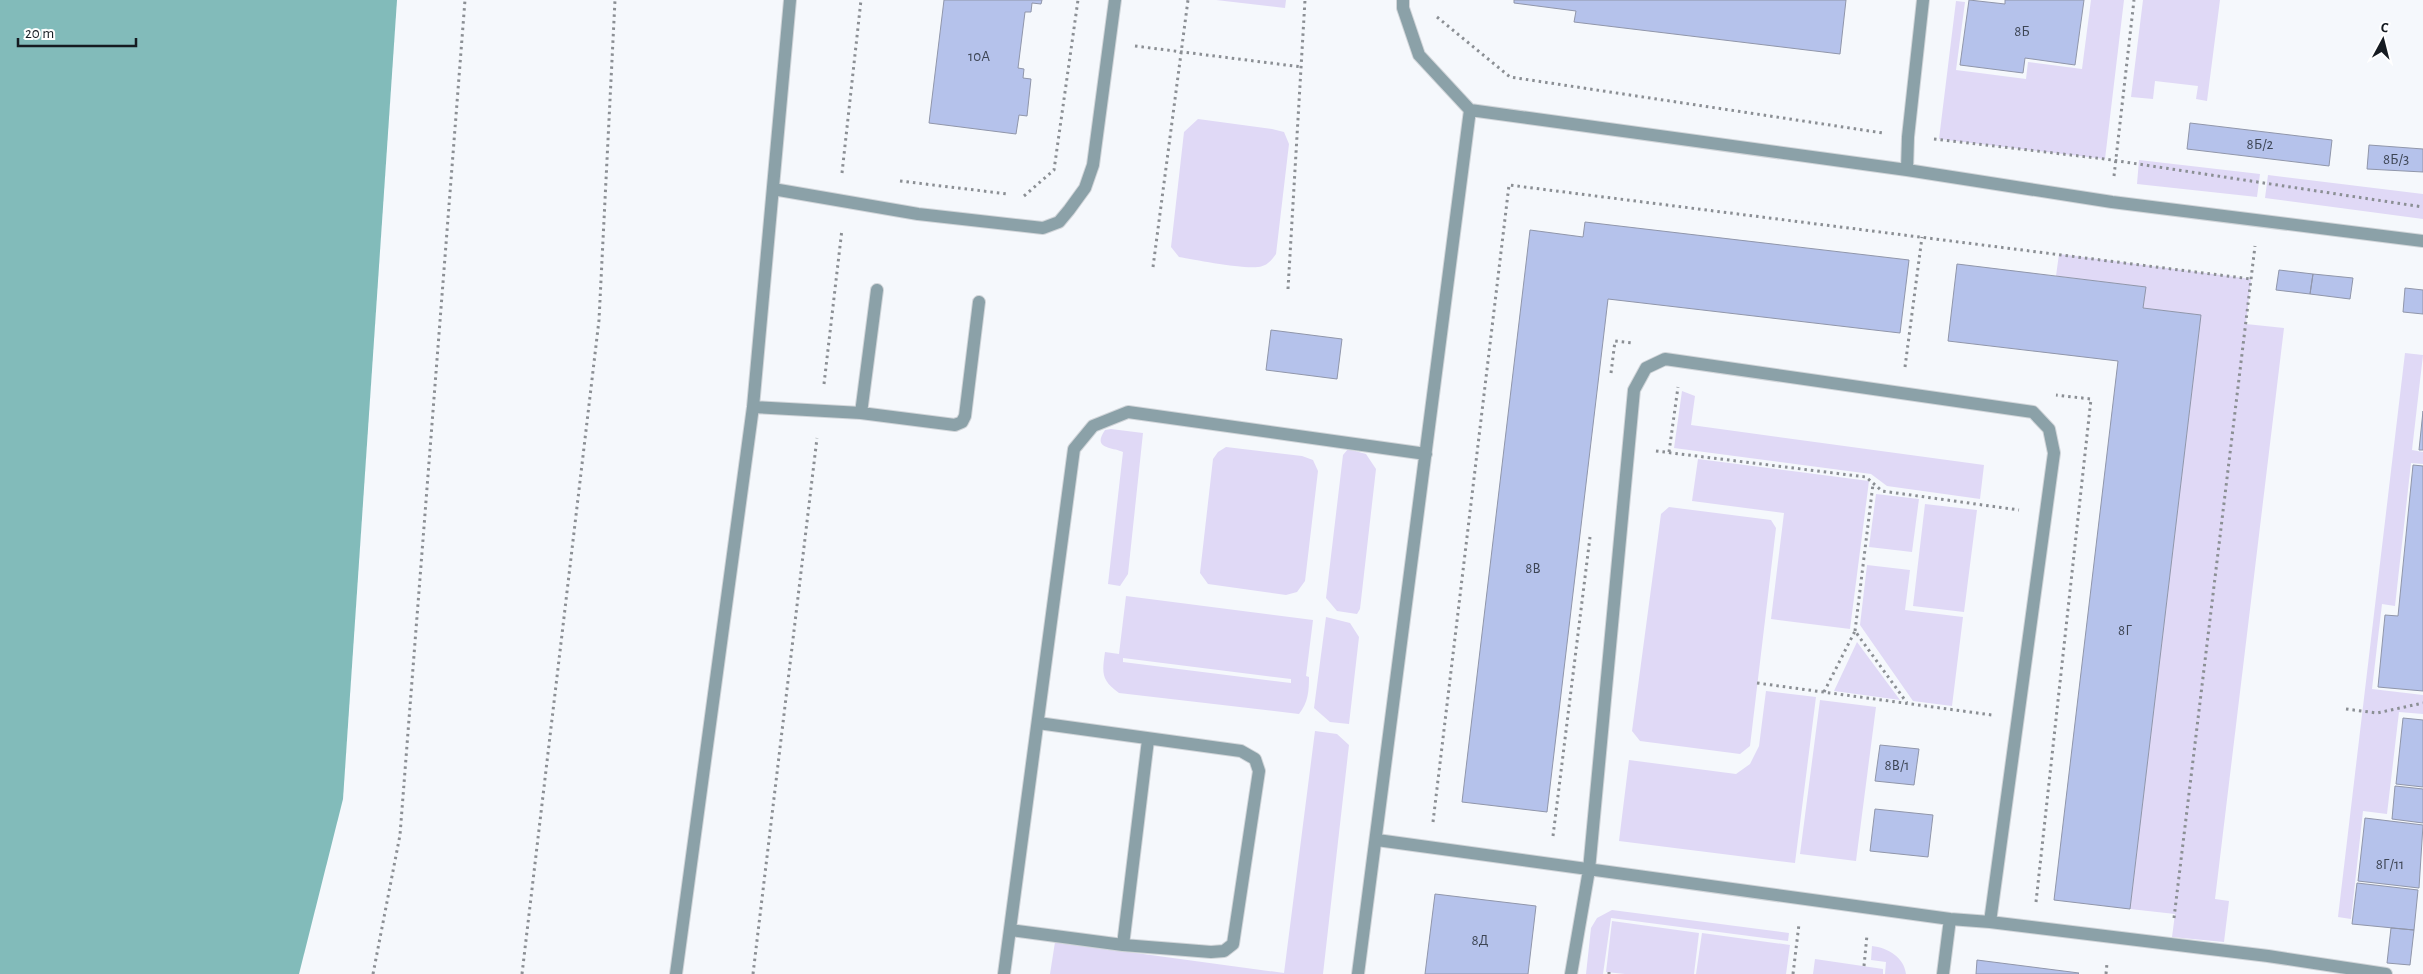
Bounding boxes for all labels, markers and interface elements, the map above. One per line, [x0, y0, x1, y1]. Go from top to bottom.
scale bar [18, 15, 135, 47]
north arrow [2358, 15, 2408, 65]
text: С [2380, 21, 2389, 36]
house number: 8Б [2014, 24, 2030, 39]
text: 20 m [25, 26, 54, 41]
house number: 10А [968, 49, 990, 64]
house number: 8Б/2 [2247, 137, 2274, 152]
house number: 8Б/3 [2383, 152, 2409, 167]
house number: 8В [1525, 561, 1541, 576]
house number: 8Г [2118, 623, 2132, 638]
house number: 8В/1 [1884, 758, 1910, 773]
house number: 8Г/11 [2376, 857, 2404, 872]
house number: 8Д [1472, 933, 1489, 948]

